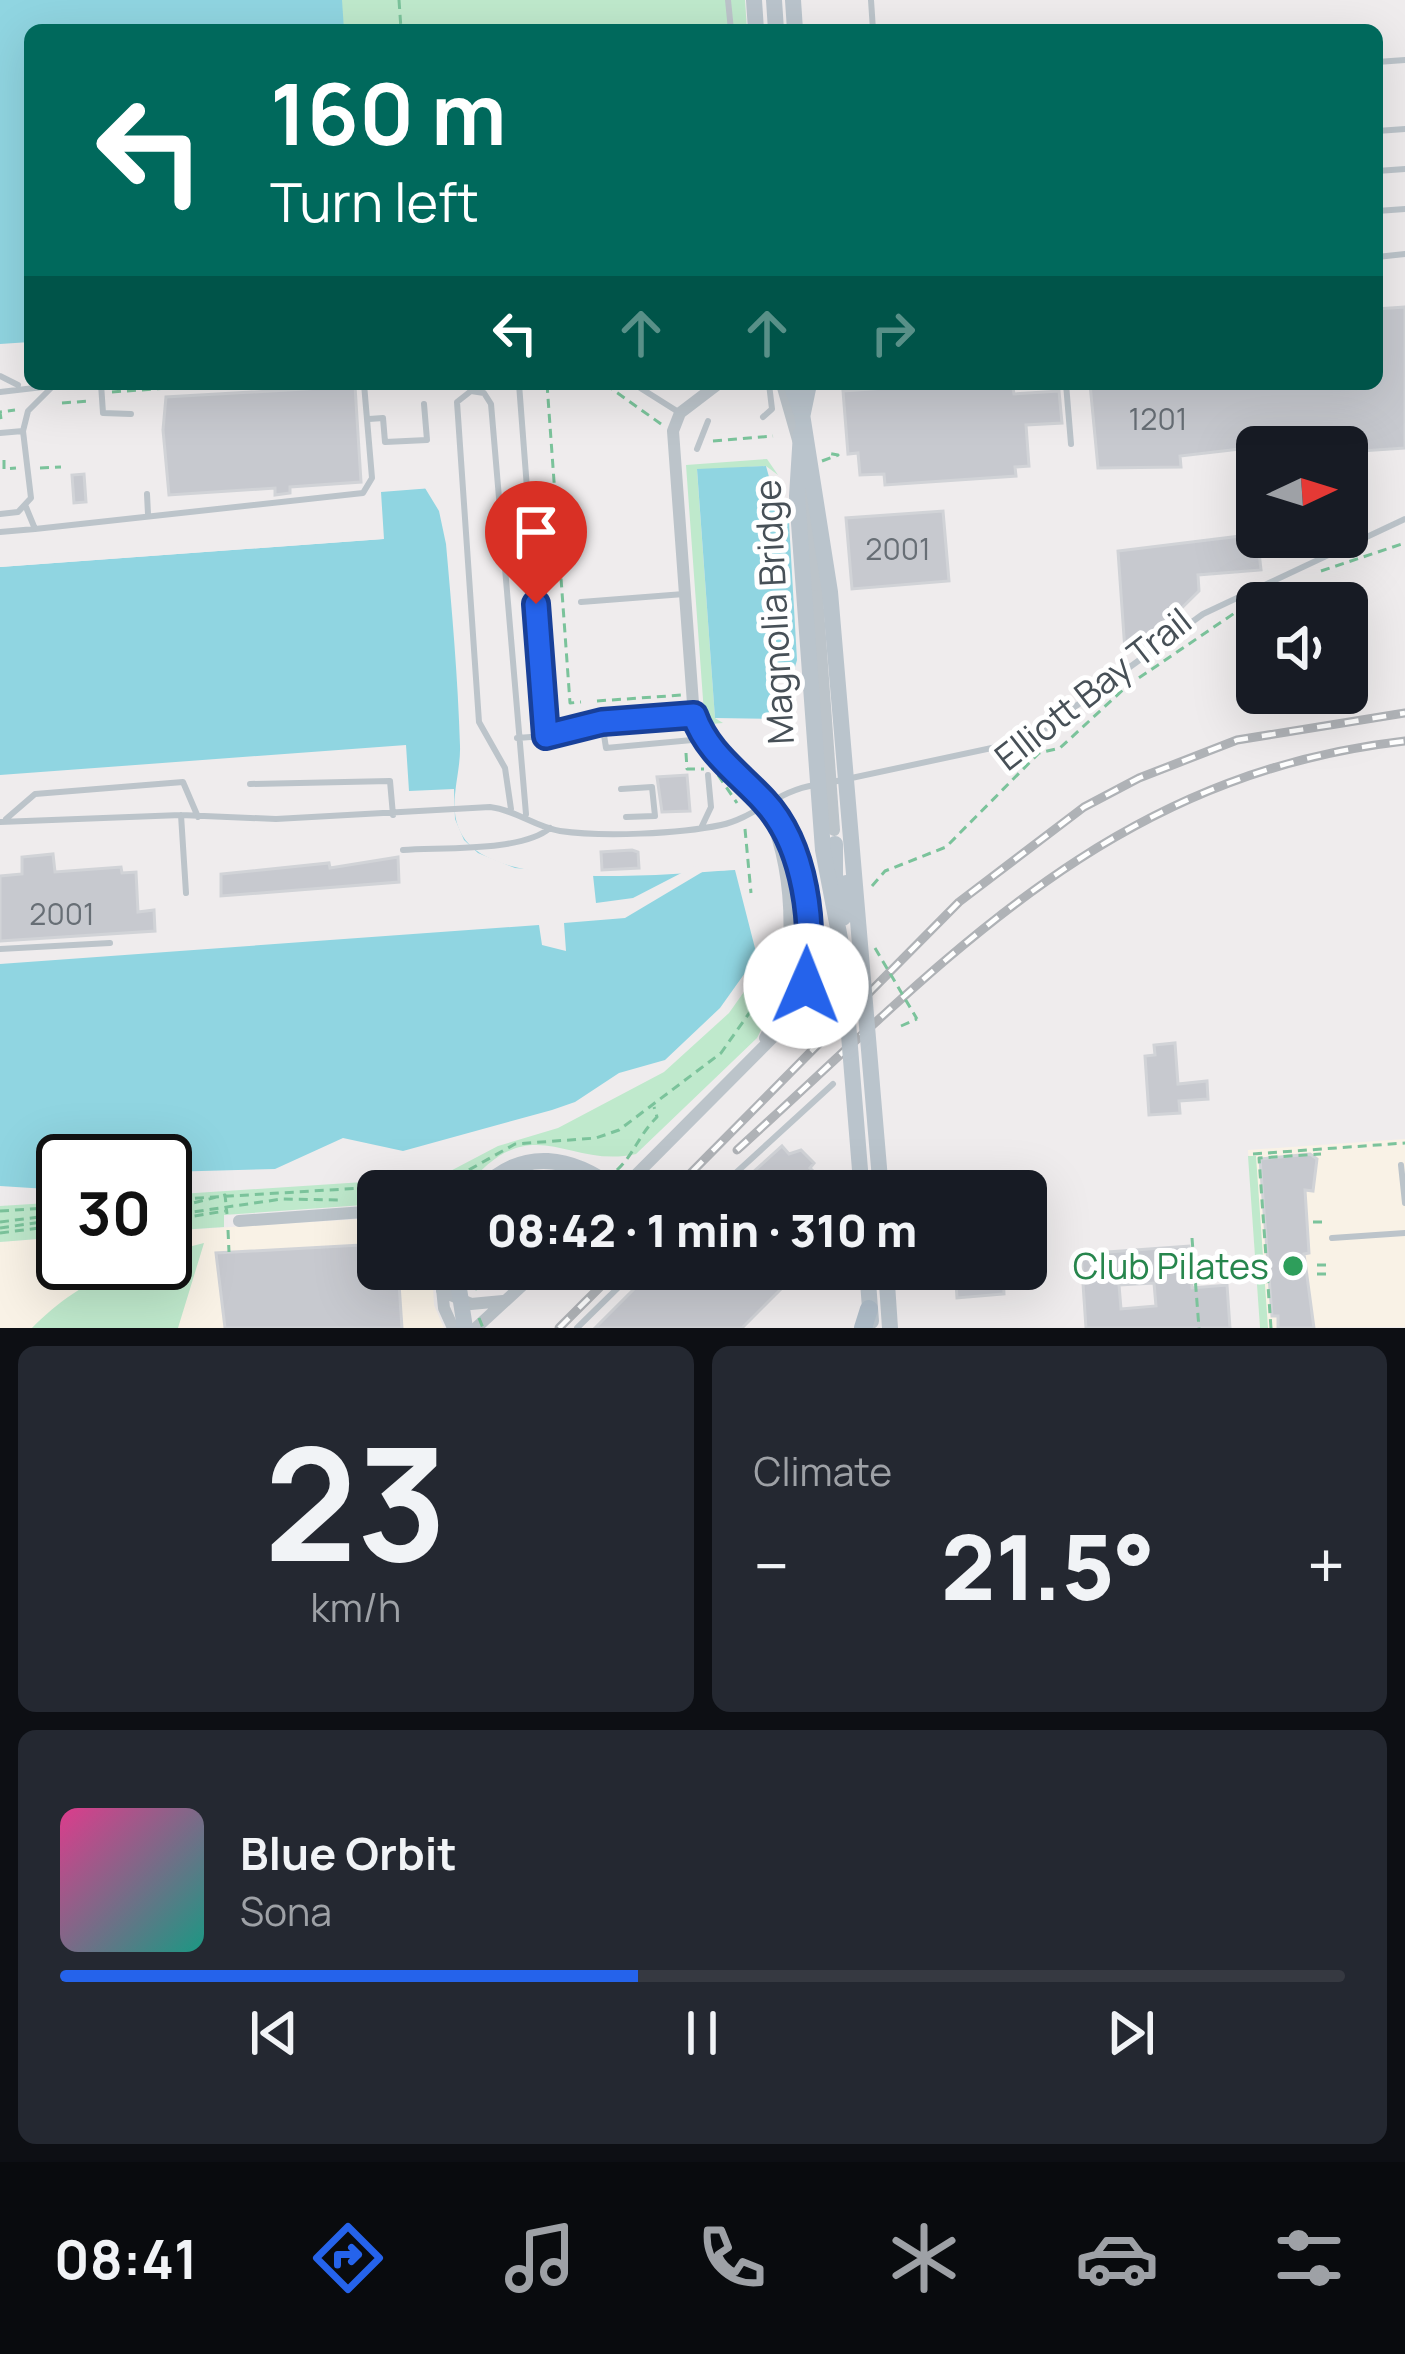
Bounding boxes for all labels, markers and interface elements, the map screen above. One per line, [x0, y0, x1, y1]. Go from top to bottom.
text: 160 m [270, 55, 507, 170]
icon: left [72, 72, 228, 228]
text: Turn left [270, 164, 479, 238]
icon: left [482, 300, 548, 366]
icon: ahead [608, 300, 674, 366]
icon: ahead [734, 300, 800, 366]
icon: right [860, 300, 926, 366]
house number: 1201 [1129, 398, 1187, 439]
north arrow [1236, 426, 1368, 558]
map controls [1236, 426, 1368, 714]
street label: Magnolia Bridge [742, 478, 805, 746]
pin [485, 481, 587, 604]
icon: arrive [503, 499, 569, 565]
house number: 2001 [865, 528, 931, 569]
button: sound [1236, 582, 1368, 714]
street label: Elliott Bay Trail [984, 596, 1201, 781]
house number: 2001 [29, 893, 95, 934]
position arrow [743, 923, 869, 1049]
speed limit sign: 30 [36, 1134, 192, 1290]
text: 08:42 · 1 min · 310 m [487, 1199, 917, 1261]
place label: Club Pilates [1073, 1241, 1269, 1290]
marker: Club Pilates [1280, 1253, 1306, 1279]
text: 23 [264, 1395, 448, 1608]
text: Climate [754, 1444, 892, 1498]
text: 21.5° [941, 1504, 1155, 1627]
text: − [754, 1520, 789, 1610]
text: + [1307, 1520, 1345, 1610]
text: km/h [310, 1580, 401, 1634]
text: Blue Orbit [240, 1822, 457, 1884]
text: Sona [240, 1884, 332, 1938]
icon: previous [241, 2000, 307, 2066]
icon: pause [669, 2000, 735, 2066]
icon: next [1098, 2000, 1164, 2066]
icon: directions [306, 2216, 390, 2300]
icon: music [498, 2216, 582, 2300]
icon: phone [690, 2216, 774, 2300]
icon: climate [882, 2216, 966, 2300]
icon: car [1075, 2216, 1159, 2300]
icon: filters [1267, 2216, 1351, 2300]
text: 08:41 [54, 2221, 198, 2295]

